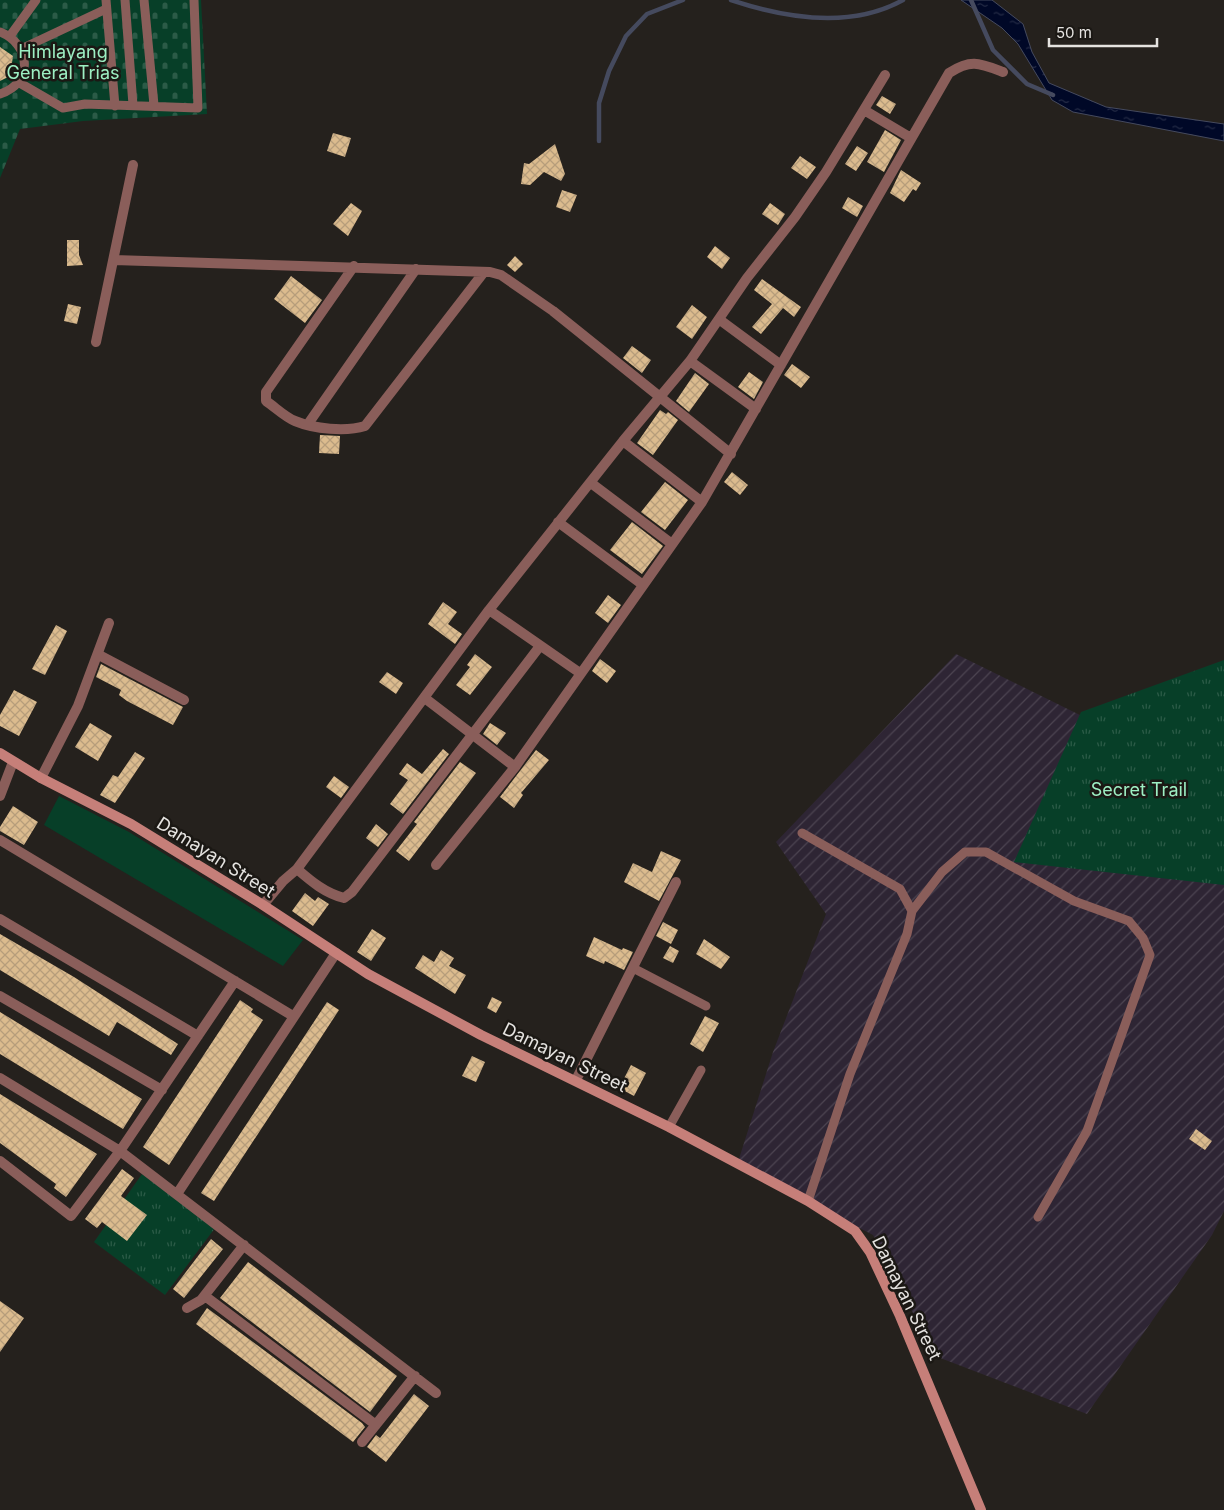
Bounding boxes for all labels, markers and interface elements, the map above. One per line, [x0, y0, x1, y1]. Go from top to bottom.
scale bar [1049, 15, 1156, 47]
text: 50 m [1056, 23, 1092, 42]
park label: Himlayang General Trias [7, 41, 119, 83]
park label: Secret Trail [1091, 779, 1187, 800]
street label: Damayan Street [153, 812, 279, 902]
street label: Damayan Street [500, 1018, 631, 1096]
street label: Damayan Street [868, 1233, 946, 1364]

